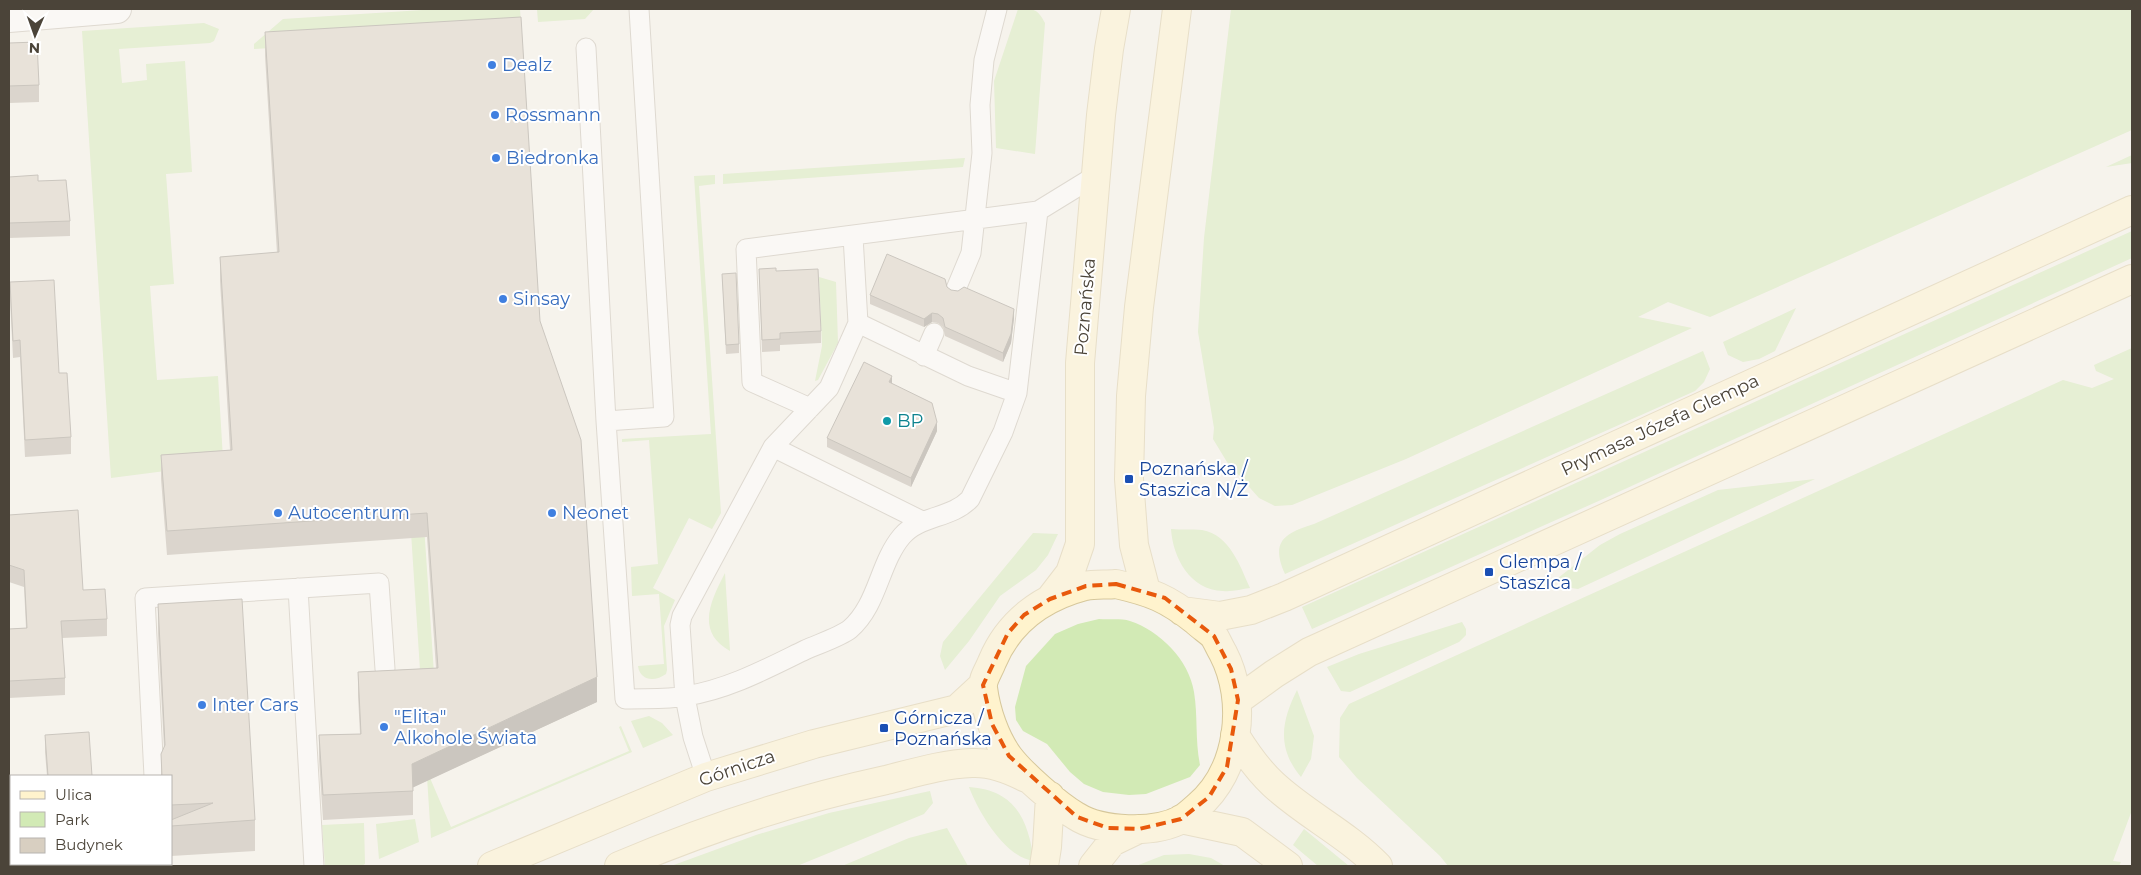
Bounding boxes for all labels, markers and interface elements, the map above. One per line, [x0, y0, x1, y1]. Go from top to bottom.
north arrow [10, 10, 60, 60]
text: N [29, 39, 41, 57]
place label: Dealz [502, 54, 552, 76]
marker: Dealz [486, 59, 498, 71]
place label: Rossmann [505, 104, 601, 126]
marker: Rossmann [489, 109, 501, 121]
place label: Biedronka [506, 147, 599, 169]
marker: Biedronka [490, 152, 502, 164]
street label: Poznańska [1070, 257, 1100, 357]
place label: Sinsay [513, 288, 570, 310]
marker: Sinsay [497, 293, 509, 305]
street label: Prymasa Józefa Glempa [1557, 369, 1763, 481]
place label: BP [897, 410, 924, 432]
marker: BP [881, 415, 893, 427]
place label: Poznańska / Staszica N/Ż [1139, 458, 1249, 501]
marker: Poznańska / Staszica N/Ż [1123, 473, 1135, 485]
place label: Autocentrum [288, 502, 410, 524]
place label: Neonet [562, 502, 629, 524]
marker: Autocentrum [272, 507, 284, 519]
marker: Neonet [546, 507, 558, 519]
place label: Glempa / Staszica [1499, 551, 1582, 594]
marker: Glempa / Staszica [1483, 566, 1495, 578]
place label: Inter Cars [212, 694, 299, 716]
marker: Inter Cars [196, 699, 208, 711]
place label: "Elita" Alkohole Świata [394, 706, 537, 749]
place label: Górnicza / Poznańska [894, 707, 992, 750]
marker: "Elita" Alkohole Świata [378, 721, 390, 733]
marker: Górnicza / Poznańska [878, 722, 890, 734]
street label: Górnicza [696, 745, 778, 791]
legend [10, 775, 172, 865]
text: Ulica [55, 785, 92, 804]
text: Park [55, 810, 89, 829]
text: Budynek [55, 835, 123, 854]

